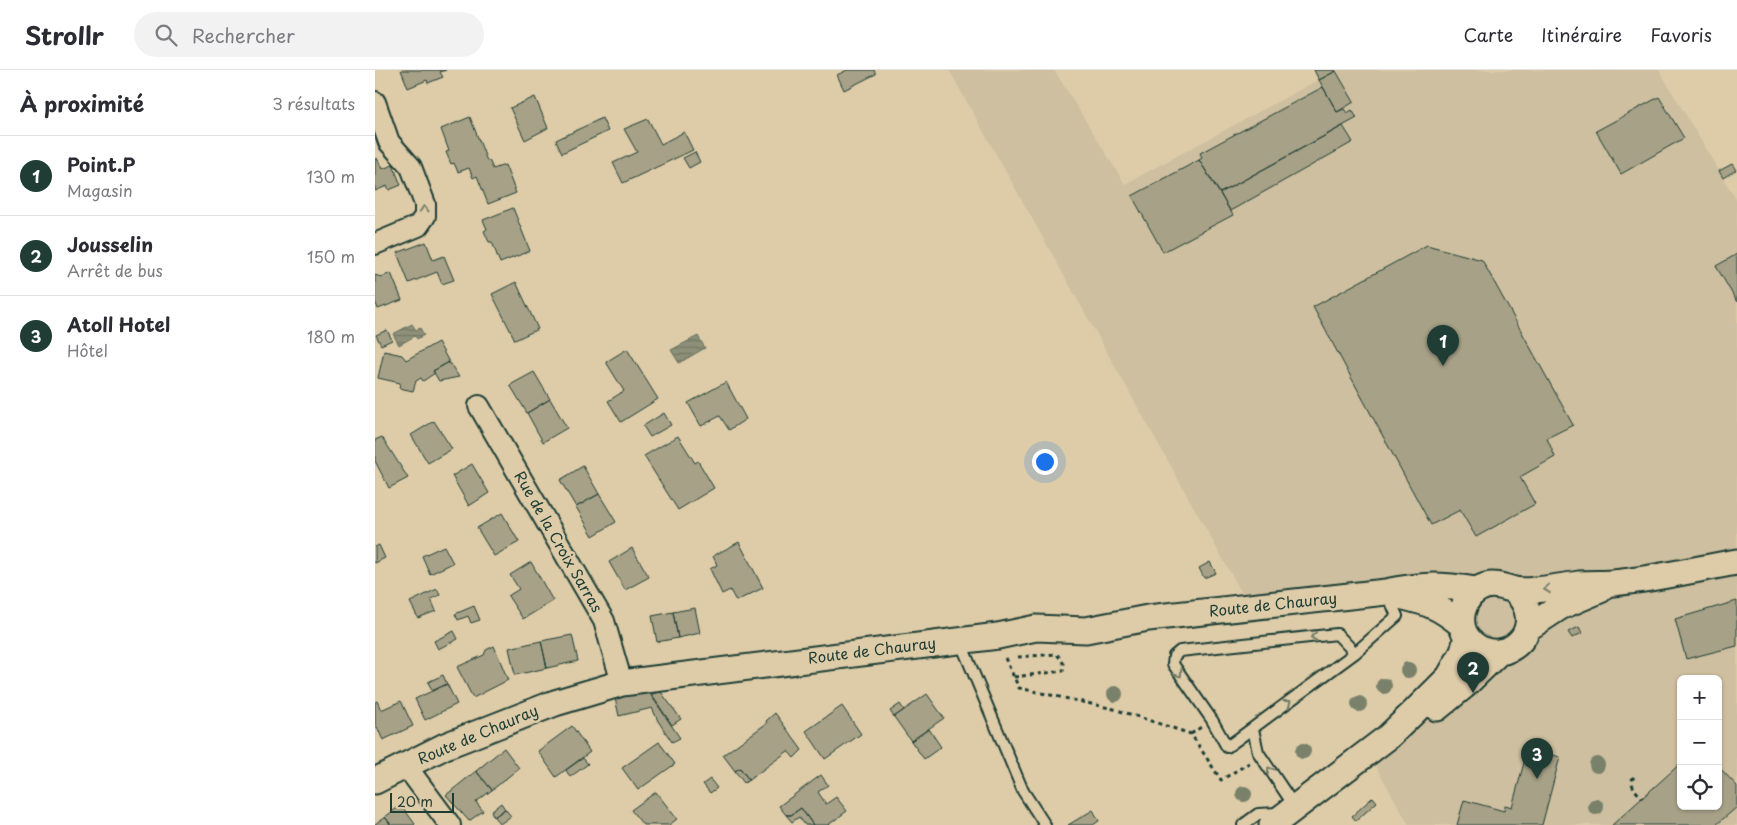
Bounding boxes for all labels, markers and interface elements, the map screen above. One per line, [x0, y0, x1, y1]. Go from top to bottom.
search box [134, 12, 484, 57]
text: Strollr [25, 17, 104, 53]
icon: search [152, 21, 180, 49]
text: Rechercher [192, 21, 295, 49]
text: Carte [1463, 21, 1513, 48]
text: Itinéraire [1541, 21, 1622, 48]
text: Favoris [1650, 21, 1712, 48]
text: À proximité [20, 87, 144, 119]
text: 3 résultats [272, 91, 355, 115]
text: Point.P [67, 150, 135, 178]
text: 1 [32, 164, 40, 188]
text: 130 m [307, 164, 355, 188]
text: Magasin [67, 178, 133, 202]
one-way arrow [419, 204, 429, 212]
text: Jousselin [67, 230, 153, 258]
text: 2 [30, 244, 42, 268]
text: 150 m [307, 244, 355, 268]
text: Arrêt de bus [67, 258, 163, 282]
text: Atoll Hotel [67, 310, 170, 338]
text: 3 [31, 324, 41, 348]
text: 180 m [307, 324, 355, 348]
pin: 1 [1427, 325, 1459, 366]
text: Hôtel [67, 338, 108, 362]
your location [1032, 449, 1058, 475]
street label: Rue de la Croix Sarras [509, 466, 609, 616]
one-way arrow [1543, 583, 1551, 594]
street label: Route de Chauray [1207, 585, 1338, 622]
street label: Route de Chauray [806, 630, 937, 669]
one-way arrow [1310, 631, 1318, 642]
pin: 2 [1457, 652, 1489, 693]
one-way arrow [1173, 668, 1182, 677]
map controls [1677, 675, 1722, 810]
button: + [1677, 675, 1722, 720]
street label: Route de Chauray [414, 698, 541, 769]
one-way arrow [1282, 700, 1292, 709]
button: − [1677, 720, 1722, 765]
pin: 3 [1521, 738, 1553, 779]
button: locate [1677, 765, 1722, 810]
one-way arrow [1267, 766, 1276, 775]
scale bar [390, 790, 454, 813]
text: 20 m [397, 791, 433, 812]

